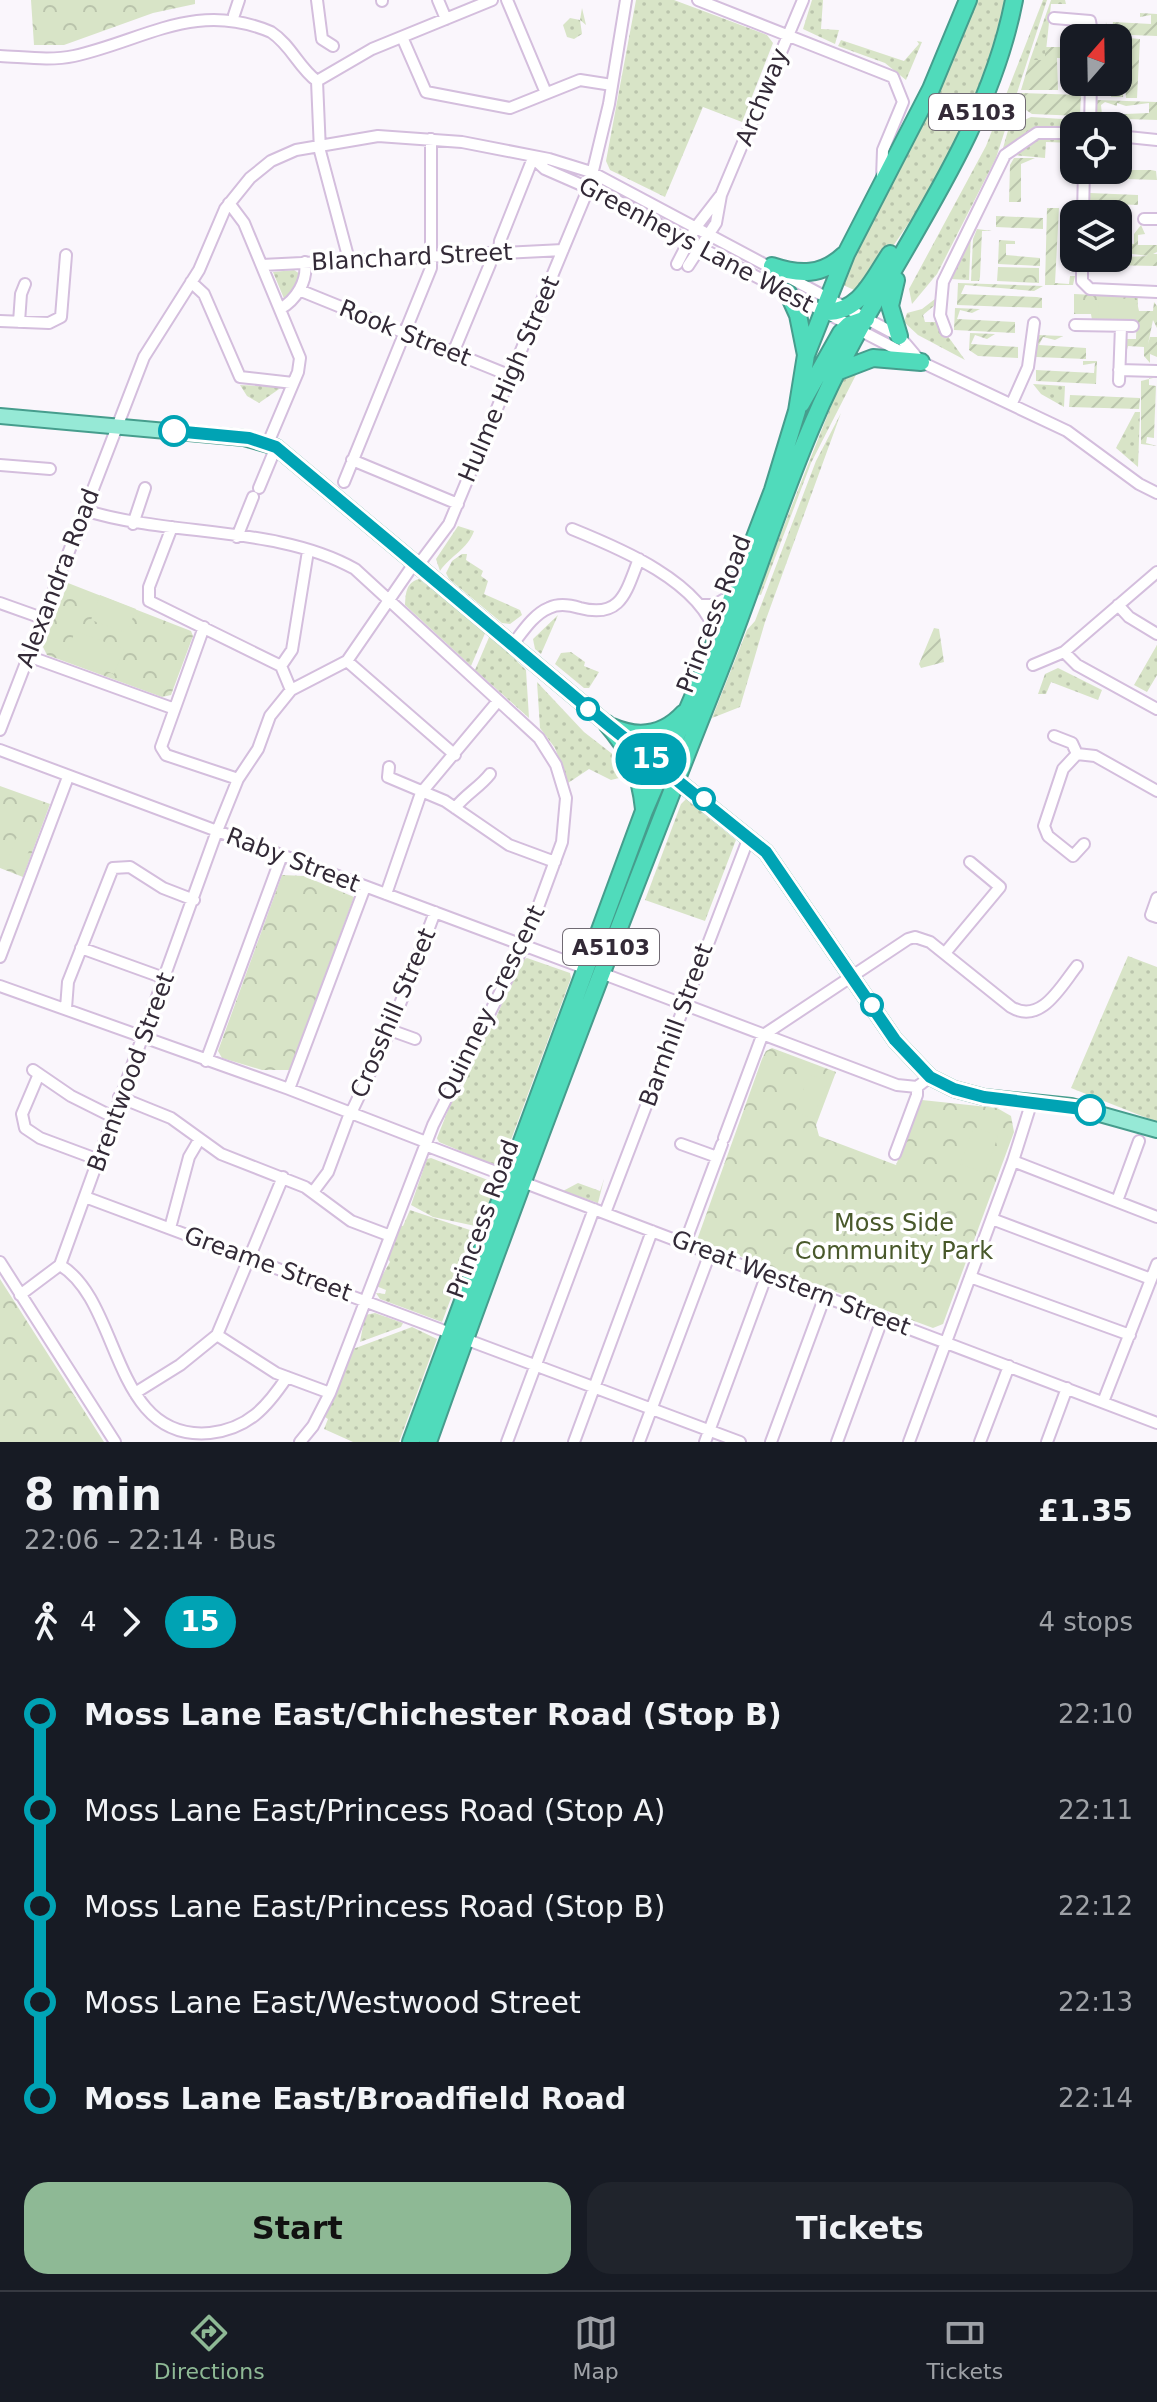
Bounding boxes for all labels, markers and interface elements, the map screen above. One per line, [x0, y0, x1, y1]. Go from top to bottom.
north arrow [1060, 24, 1132, 96]
map controls [1060, 24, 1132, 272]
street label: Archway [730, 44, 794, 150]
road number: A5103 [929, 94, 1025, 130]
button: locate [1060, 112, 1132, 184]
street label: Greenheys Lane West [574, 171, 818, 319]
button: layers [1060, 200, 1132, 272]
street label: Blanchard Street [311, 238, 513, 276]
street label: Hulme High Street [453, 272, 565, 486]
street label: Rook Street [335, 294, 475, 372]
unlabelled marker [159, 416, 189, 446]
street label: Alexandra Road [11, 485, 105, 671]
street label: Princess Road [671, 531, 757, 697]
unlabelled marker [577, 698, 599, 720]
line badge: 15 [615, 733, 687, 785]
text: 15 [632, 742, 670, 775]
unlabelled marker [693, 788, 715, 810]
street label: Raby Street [222, 822, 364, 898]
street label: Quinney Crescent [432, 901, 550, 1105]
street label: Crosshill Street [345, 924, 441, 1102]
road number: A5103 [563, 929, 659, 965]
street label: Barnhill Street [633, 940, 719, 1110]
street label: Brentwood Street [82, 969, 180, 1175]
unlabelled marker [861, 994, 883, 1016]
unlabelled marker [1075, 1095, 1105, 1125]
street label: Princess Road [441, 1136, 525, 1302]
park label: Moss Side Community Park [795, 1209, 993, 1265]
street label: Greame Street [180, 1221, 356, 1307]
street label: Great Western Street [668, 1225, 914, 1341]
text: 8 min [24, 1469, 162, 1520]
text: £1.35 [1038, 1493, 1133, 1528]
text: 22:06 – 22:14 · Bus [24, 1525, 276, 1555]
icon: walk [24, 1600, 68, 1644]
icon: forward [109, 1600, 153, 1644]
text: 15 [181, 1605, 220, 1638]
text: 4 [80, 1607, 97, 1637]
text: 4 stops [1038, 1607, 1133, 1637]
text: Moss Lane East/Chichester Road (Stop B) [84, 1697, 782, 1732]
text: 22:10 [1058, 1699, 1133, 1729]
text: Moss Lane East/Princess Road (Stop A) [84, 1793, 665, 1828]
text: 22:11 [1058, 1795, 1133, 1825]
text: Moss Lane East/Princess Road (Stop B) [84, 1889, 666, 1924]
text: 22:12 [1058, 1891, 1133, 1921]
text: Moss Lane East/Westwood Street [84, 1985, 581, 2020]
text: 22:13 [1058, 1987, 1133, 2017]
text: Moss Lane East/Broadfield Road [84, 2081, 626, 2116]
text: 22:14 [1058, 2083, 1133, 2113]
button: Start [24, 2182, 571, 2274]
button: Tickets [587, 2182, 1133, 2274]
tab: Directions [154, 2311, 265, 2384]
tab: Map [572, 2311, 619, 2384]
tab: Tickets [927, 2311, 1003, 2384]

